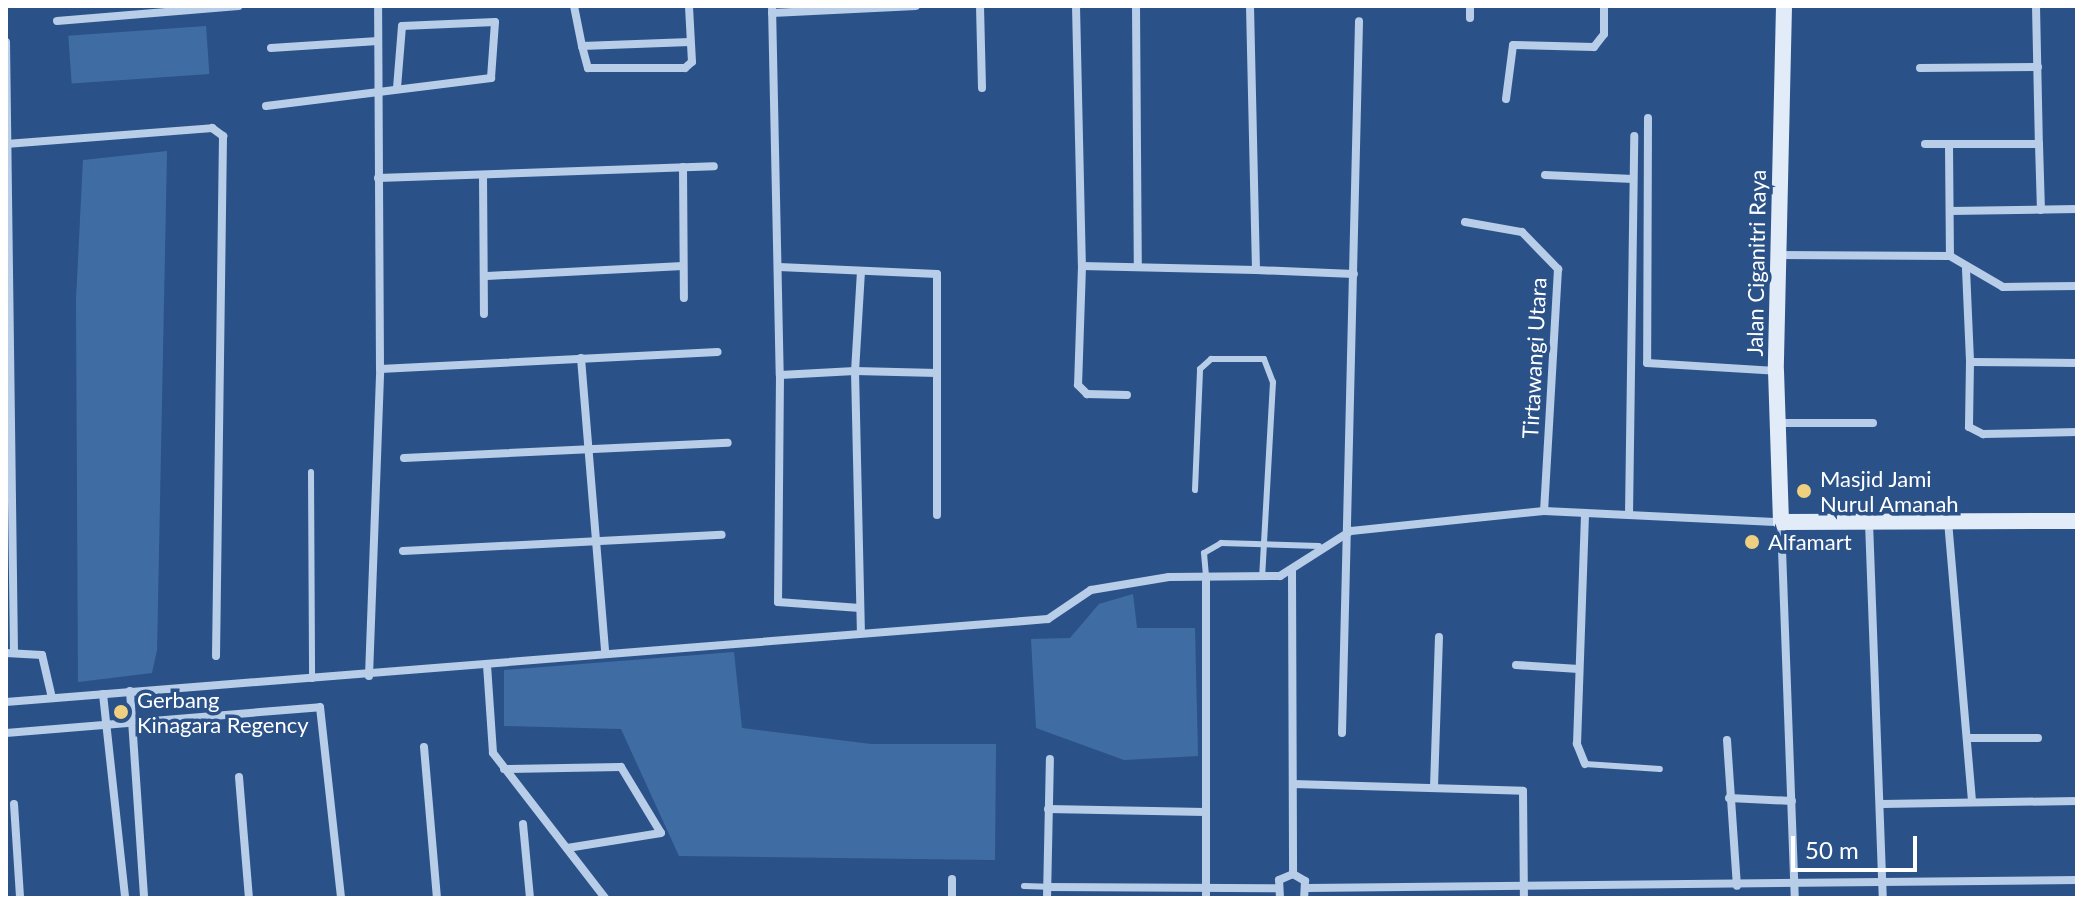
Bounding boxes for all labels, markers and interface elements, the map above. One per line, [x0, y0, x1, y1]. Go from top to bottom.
street label: Jalan Ciganitri Raya [1741, 169, 1771, 357]
street label: Tirtawangi Utara [1517, 277, 1551, 439]
place label: Masjid Jami Nurul Amanah [1820, 465, 1959, 516]
marker: Masjid Jami Nurul Amanah [1795, 482, 1813, 500]
place label: Alfamart [1768, 529, 1852, 555]
marker: Alfamart [1743, 533, 1761, 551]
place label: Gerbang Kinagara Regency [137, 686, 309, 738]
marker: Gerbang Kinagara Regency [112, 703, 130, 721]
scale bar [1795, 820, 1921, 870]
text: 50 m [1805, 835, 1859, 864]

